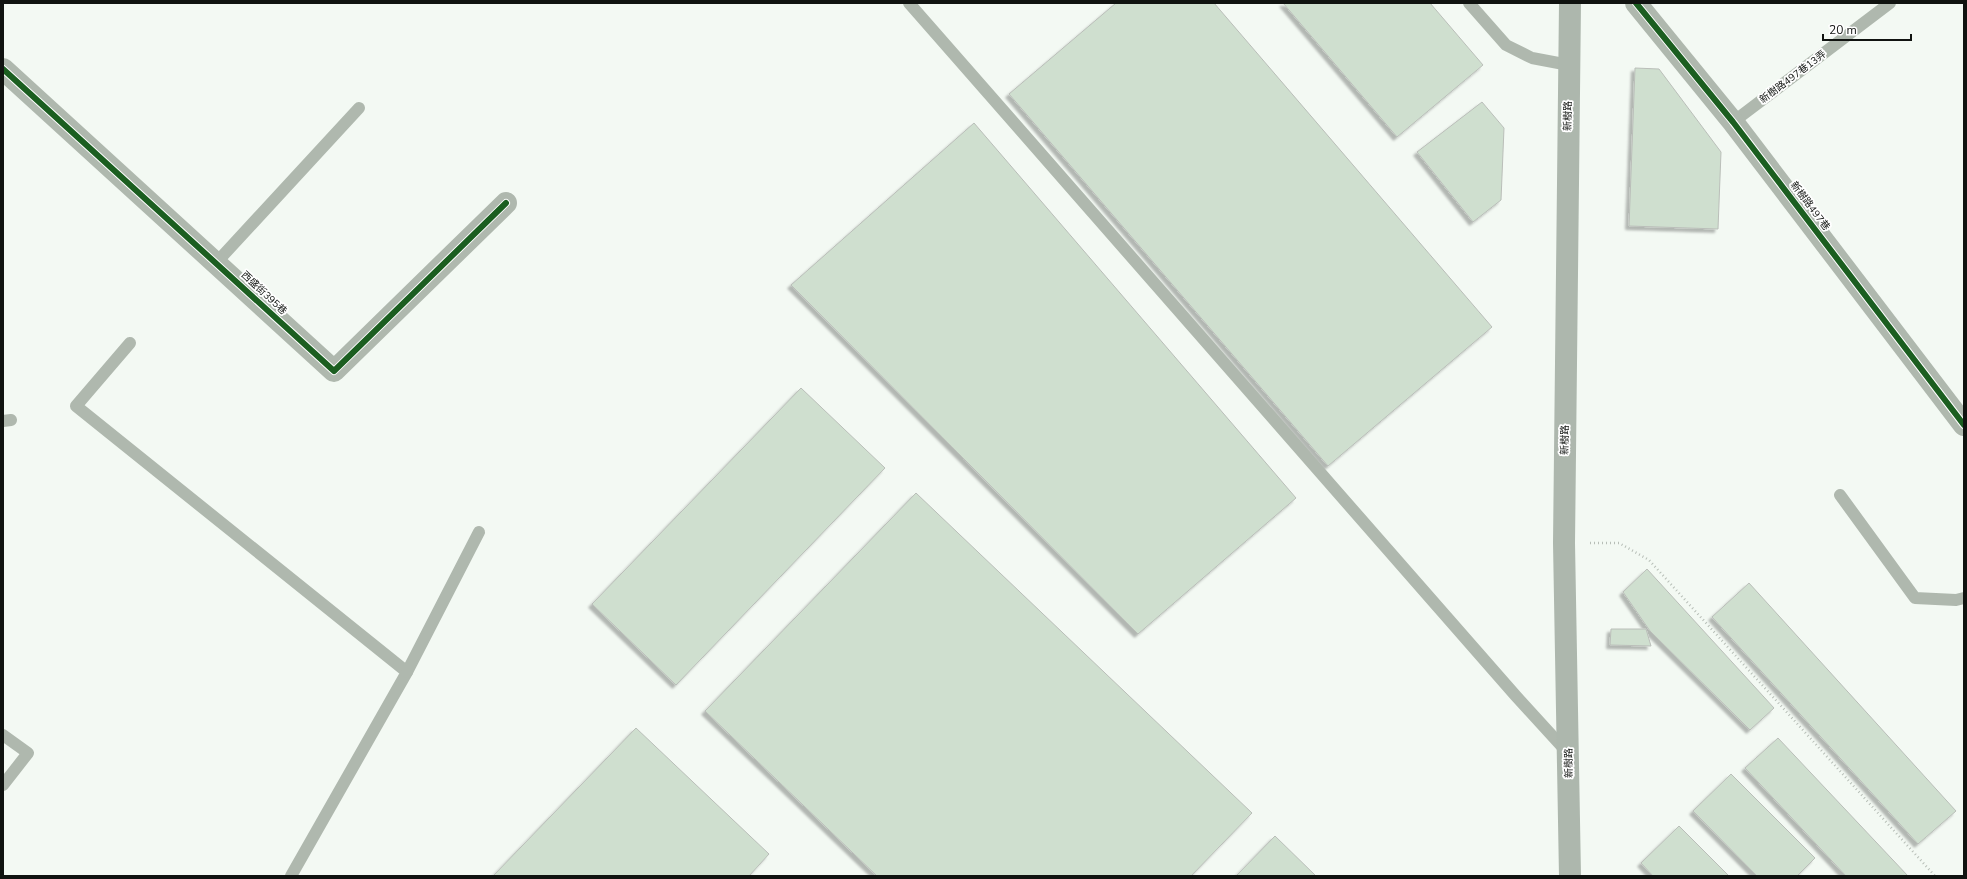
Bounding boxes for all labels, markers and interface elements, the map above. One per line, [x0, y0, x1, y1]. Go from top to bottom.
scale bar [1823, 16, 1911, 42]
text: 20 m [1829, 22, 1857, 38]
street label: 新樹路497巷13弄 [1757, 47, 1829, 107]
street label: 新樹路 [1561, 101, 1575, 131]
street label: 新樹路497巷 [1787, 179, 1833, 233]
street label: 西盛街395巷 [238, 268, 290, 318]
street label: 新樹路 [1558, 425, 1572, 455]
street label: 新樹路 [1562, 748, 1576, 778]

